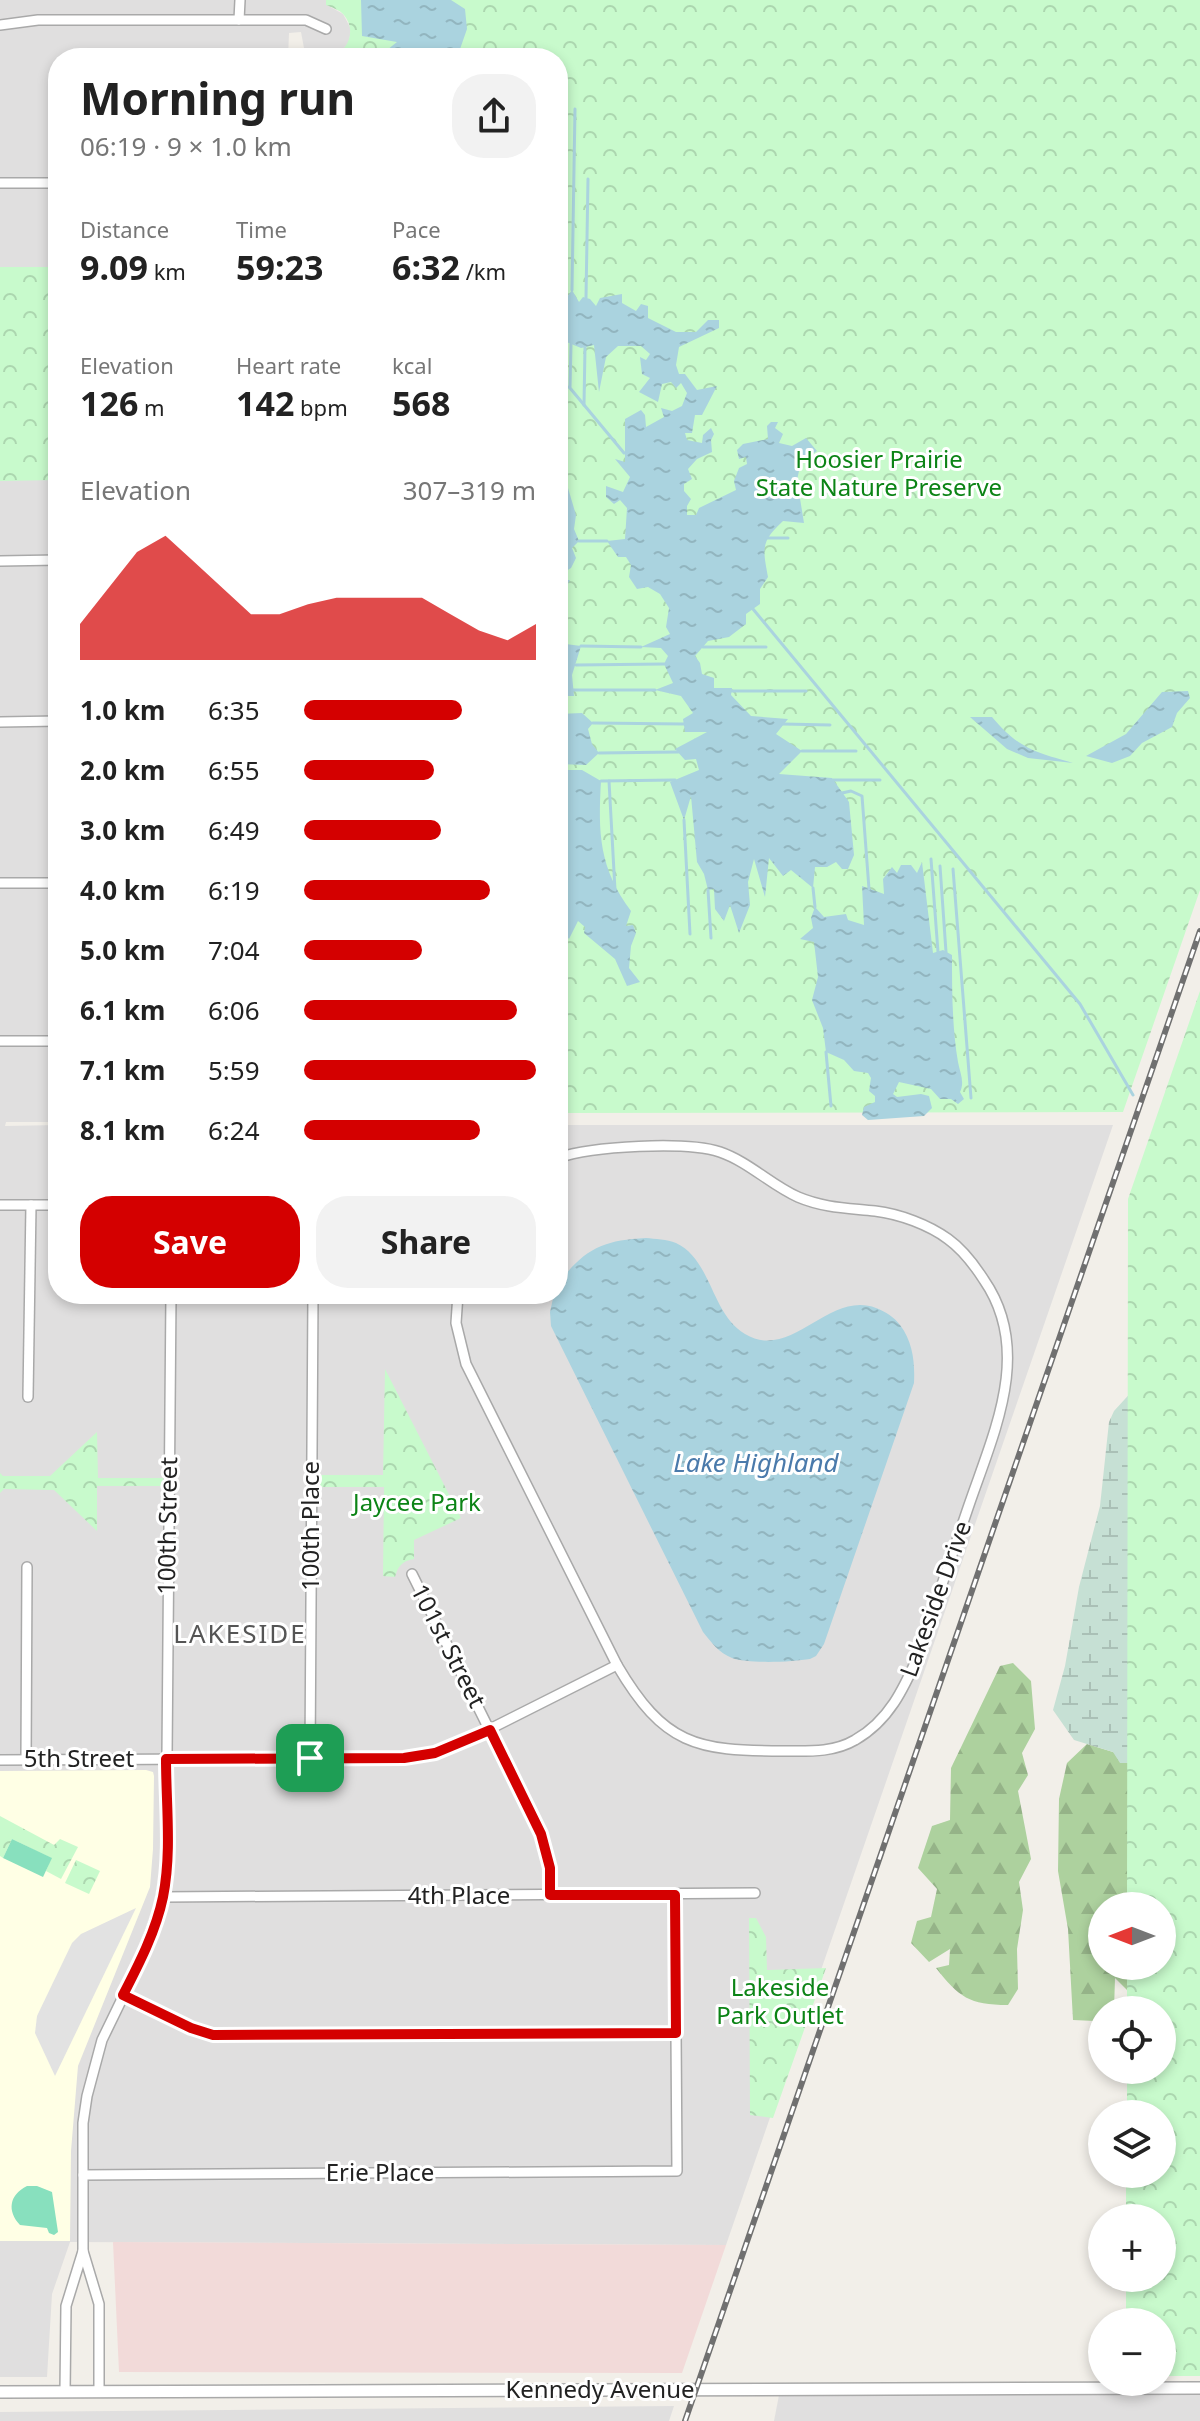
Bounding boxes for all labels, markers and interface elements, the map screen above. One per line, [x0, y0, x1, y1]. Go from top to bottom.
text: Morning run [80, 68, 355, 128]
button: share [452, 74, 536, 158]
text: 06:19 · 9 × 1.0 km [80, 128, 292, 164]
text: Distance [80, 214, 169, 244]
text: Time [236, 214, 287, 244]
text: Pace [392, 214, 441, 244]
text: 9.09 [80, 244, 148, 290]
text: 59:23 [236, 244, 323, 290]
text: 6:32 [392, 244, 460, 290]
text: km [148, 256, 186, 286]
text: /km [460, 256, 506, 286]
text: Elevation [80, 350, 174, 380]
text: Heart rate [236, 350, 341, 380]
text: kcal [392, 350, 432, 380]
text: 126 [80, 380, 138, 426]
text: 142 [236, 380, 294, 426]
text: 568 [392, 380, 450, 426]
text: m [138, 392, 165, 422]
text: bpm [294, 392, 348, 422]
park label: Hoosier Prairie State Nature Preserve [756, 442, 1002, 503]
text: Elevation [80, 472, 191, 508]
text: 307–319 m [403, 472, 536, 508]
text: 1.0 km [80, 692, 165, 728]
text: 6:35 [208, 692, 260, 728]
text: 2.0 km [80, 752, 165, 788]
text: 6:55 [208, 752, 260, 788]
text: 3.0 km [80, 812, 165, 848]
text: 6:49 [208, 812, 260, 848]
text: 4.0 km [80, 872, 165, 908]
text: 6:19 [208, 872, 260, 908]
text: 5.0 km [80, 932, 165, 968]
text: 7:04 [208, 932, 260, 968]
text: 6.1 km [80, 992, 165, 1028]
text: 6:06 [208, 992, 260, 1028]
text: 7.1 km [80, 1052, 165, 1088]
text: 5:59 [208, 1052, 260, 1088]
text: 8.1 km [80, 1112, 165, 1148]
text: 6:24 [208, 1112, 260, 1148]
button: Save [80, 1196, 300, 1288]
button: Share [316, 1196, 536, 1288]
water label: Lake Highland [673, 1444, 840, 1480]
street label: 100th Street [149, 1456, 184, 1595]
street label: 100th Place [293, 1461, 326, 1591]
park label: Jaycee Park [351, 1485, 481, 1518]
street label: Lakeside Drive [891, 1516, 978, 1681]
street label: 101st Street [404, 1578, 495, 1713]
district label: LAKESIDE [173, 1615, 307, 1651]
pin [276, 1724, 344, 1792]
icon: arrive [288, 1736, 332, 1780]
street label: 5th Street [24, 1741, 135, 1774]
street label: 4th Place [408, 1878, 510, 1911]
north arrow [1088, 1892, 1176, 1980]
map controls [1088, 1892, 1176, 2396]
park label: Lakeside Park Outlet [716, 1970, 844, 2031]
button: locate [1088, 1996, 1176, 2084]
button: layers [1088, 2100, 1176, 2188]
street label: Erie Place [326, 2155, 434, 2188]
button: + [1088, 2204, 1176, 2292]
button: − [1088, 2308, 1176, 2396]
street label: Kennedy Avenue [505, 2372, 695, 2405]

